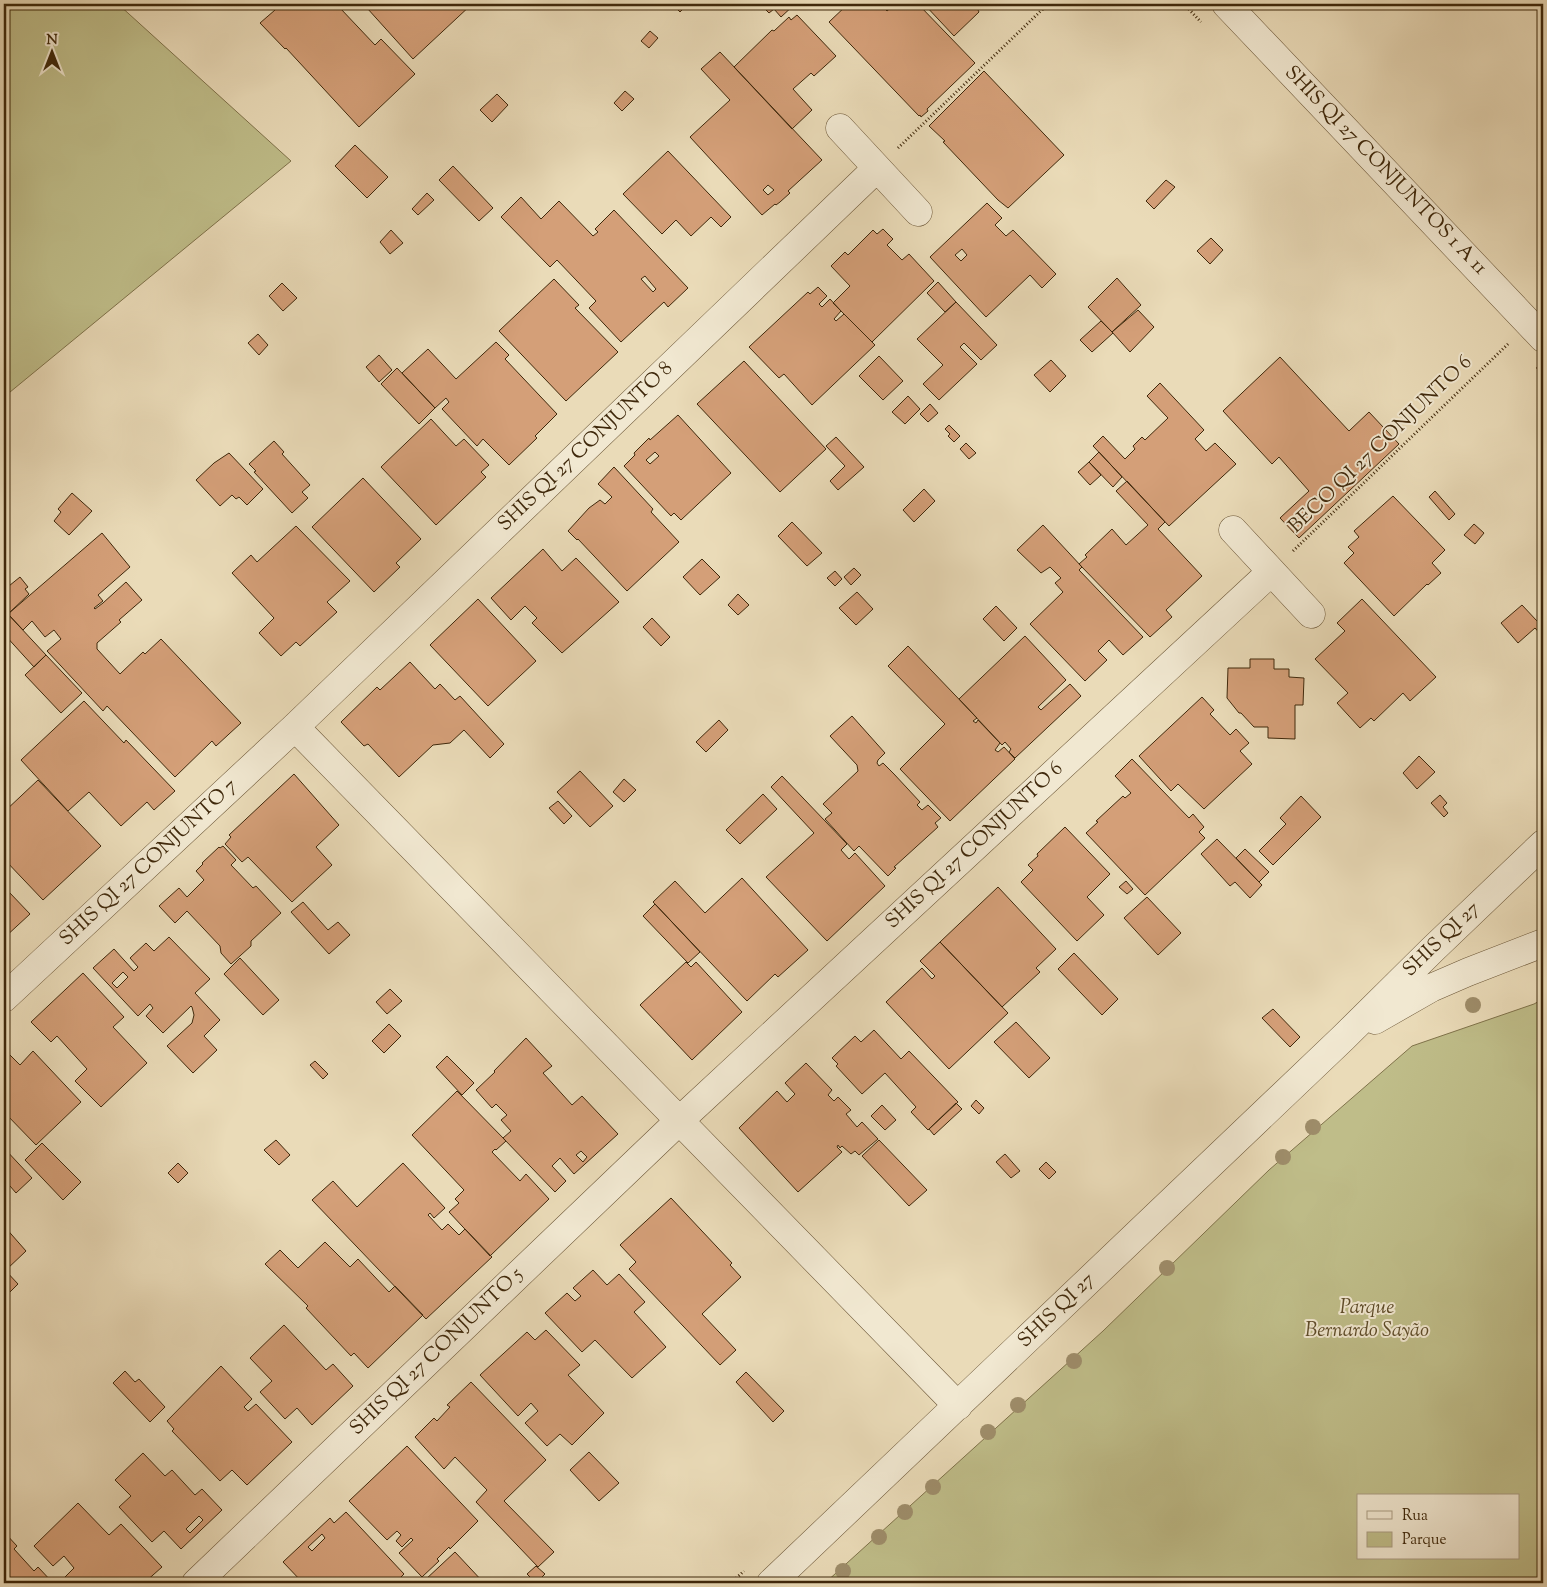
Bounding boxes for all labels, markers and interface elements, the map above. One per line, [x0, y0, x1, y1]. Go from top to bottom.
north arrow [28, 28, 78, 78]
text: N [46, 31, 58, 51]
street label: SHIS QI 27 CONJUNTOS 1 A 11 [1277, 60, 1493, 282]
street label: BECO QI 27 CONJUNTO 6 [1283, 349, 1479, 541]
street label: SHIS QI 27 CONJUNTO 8 [492, 355, 680, 539]
street label: SHIS QI 27 CONJUNTO 6 [880, 756, 1070, 936]
street label: SHIS QI 27 CONJUNTO 7 [54, 773, 244, 953]
street label: SHIS QI 27 [1397, 896, 1487, 984]
street label: SHIS QI 27 CONJUNTO 5 [344, 1261, 530, 1443]
street label: SHIS QI 27 [1012, 1267, 1102, 1355]
park label: Parque Bernardo Sayão [1305, 1294, 1429, 1346]
legend [1357, 1494, 1520, 1560]
text: Rua [1402, 1506, 1428, 1527]
text: Parque [1402, 1530, 1446, 1551]

